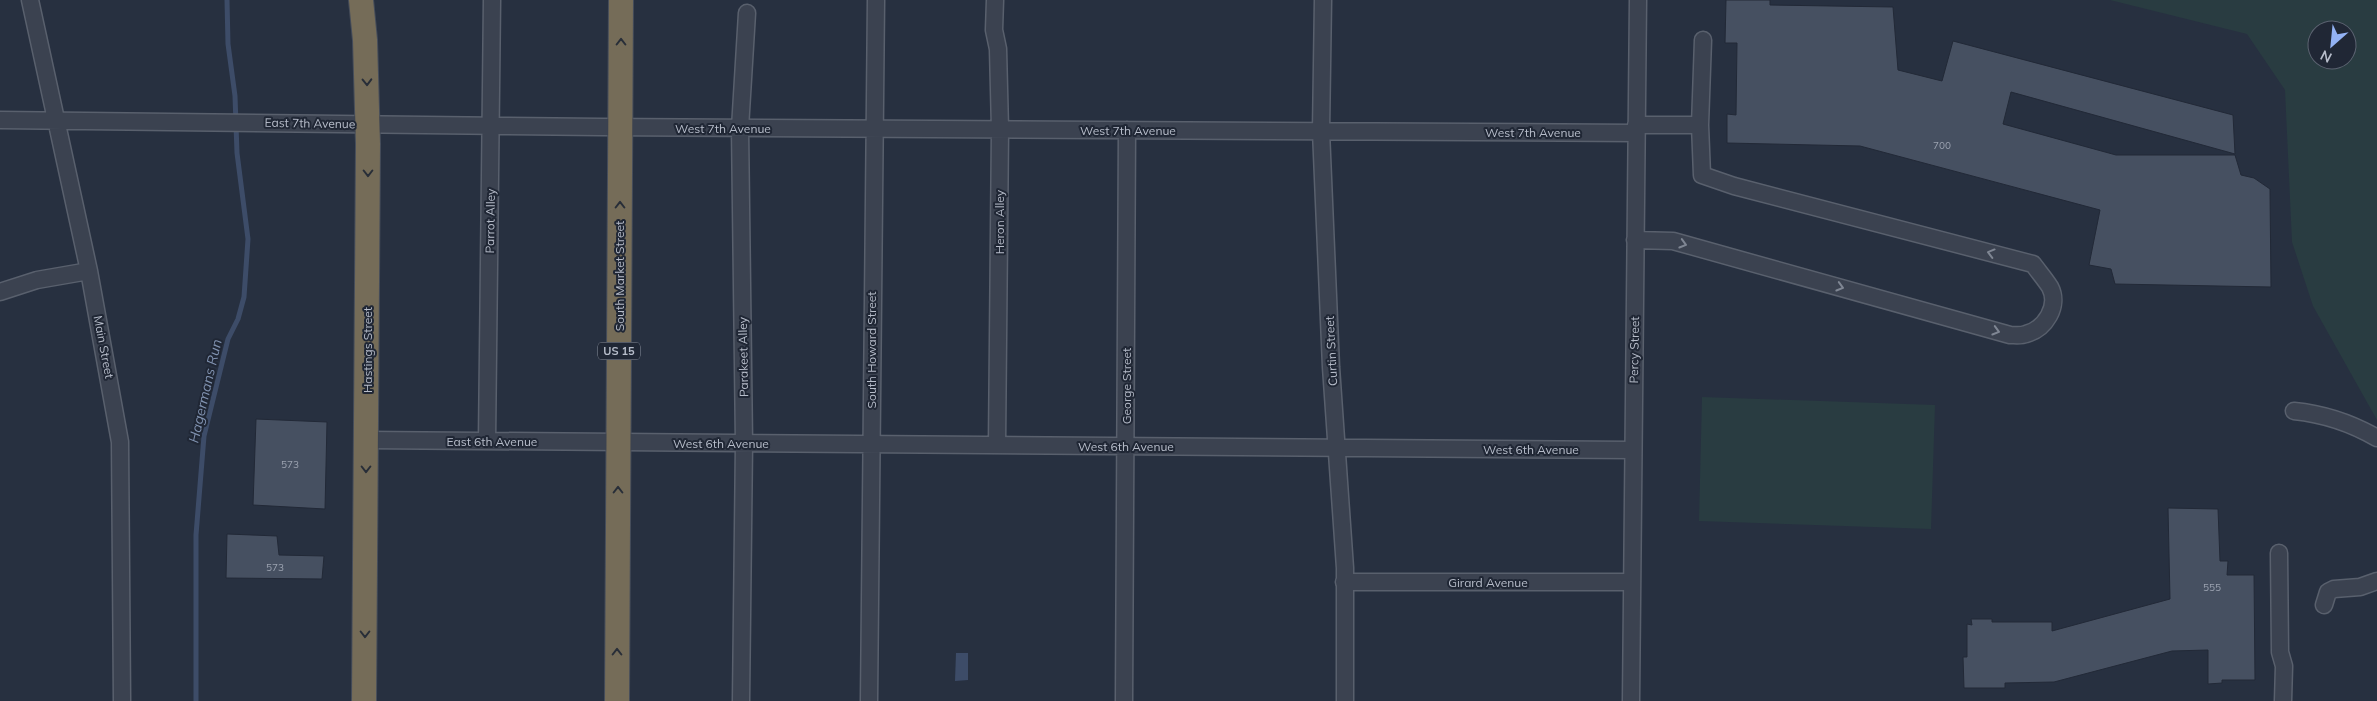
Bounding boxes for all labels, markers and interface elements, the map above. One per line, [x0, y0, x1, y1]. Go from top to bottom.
north arrow [2307, 20, 2357, 70]
one-way arrow [616, 38, 626, 46]
text: N [2317, 46, 2335, 67]
one-way arrow [362, 78, 372, 86]
street label: East 7th Avenue [264, 115, 356, 131]
street label: West 7th Avenue [675, 121, 771, 136]
street label: West 7th Avenue [1080, 123, 1176, 138]
street label: West 7th Avenue [1485, 125, 1581, 140]
house number: 700 [1933, 139, 1951, 152]
one-way arrow [363, 170, 373, 177]
street label: Parrot Alley [482, 188, 498, 254]
street label: Heron Alley [992, 189, 1007, 254]
one-way arrow [615, 201, 625, 208]
street label: South Market Street [612, 221, 627, 331]
one-way arrow [1679, 238, 1687, 248]
one-way arrow [1987, 248, 1995, 259]
one-way arrow [1835, 282, 1843, 292]
street label: South Howard Street [864, 292, 879, 408]
street label: Hastings Street [360, 307, 375, 393]
street label: Main Street [91, 314, 117, 380]
street label: Parakeet Alley [735, 316, 751, 397]
street label: Curtin Street [1322, 316, 1340, 386]
street label: Percy Street [1626, 316, 1642, 384]
one-way arrow [1992, 325, 2001, 336]
water label: Hagermans Run [184, 337, 226, 445]
road number: US 15 [598, 342, 640, 360]
street label: George Street [1119, 348, 1134, 424]
street label: East 6th Avenue [447, 434, 537, 449]
street label: West 6th Avenue [673, 436, 769, 451]
street label: West 6th Avenue [1078, 439, 1174, 454]
street label: West 6th Avenue [1483, 442, 1579, 457]
house number: 573 [281, 458, 299, 471]
one-way arrow [361, 466, 371, 473]
one-way arrow [613, 486, 623, 494]
house number: 573 [266, 561, 284, 574]
street label: Girard Avenue [1448, 575, 1528, 590]
house number: 555 [2203, 581, 2221, 594]
one-way arrow [360, 630, 370, 638]
one-way arrow [612, 648, 622, 656]

